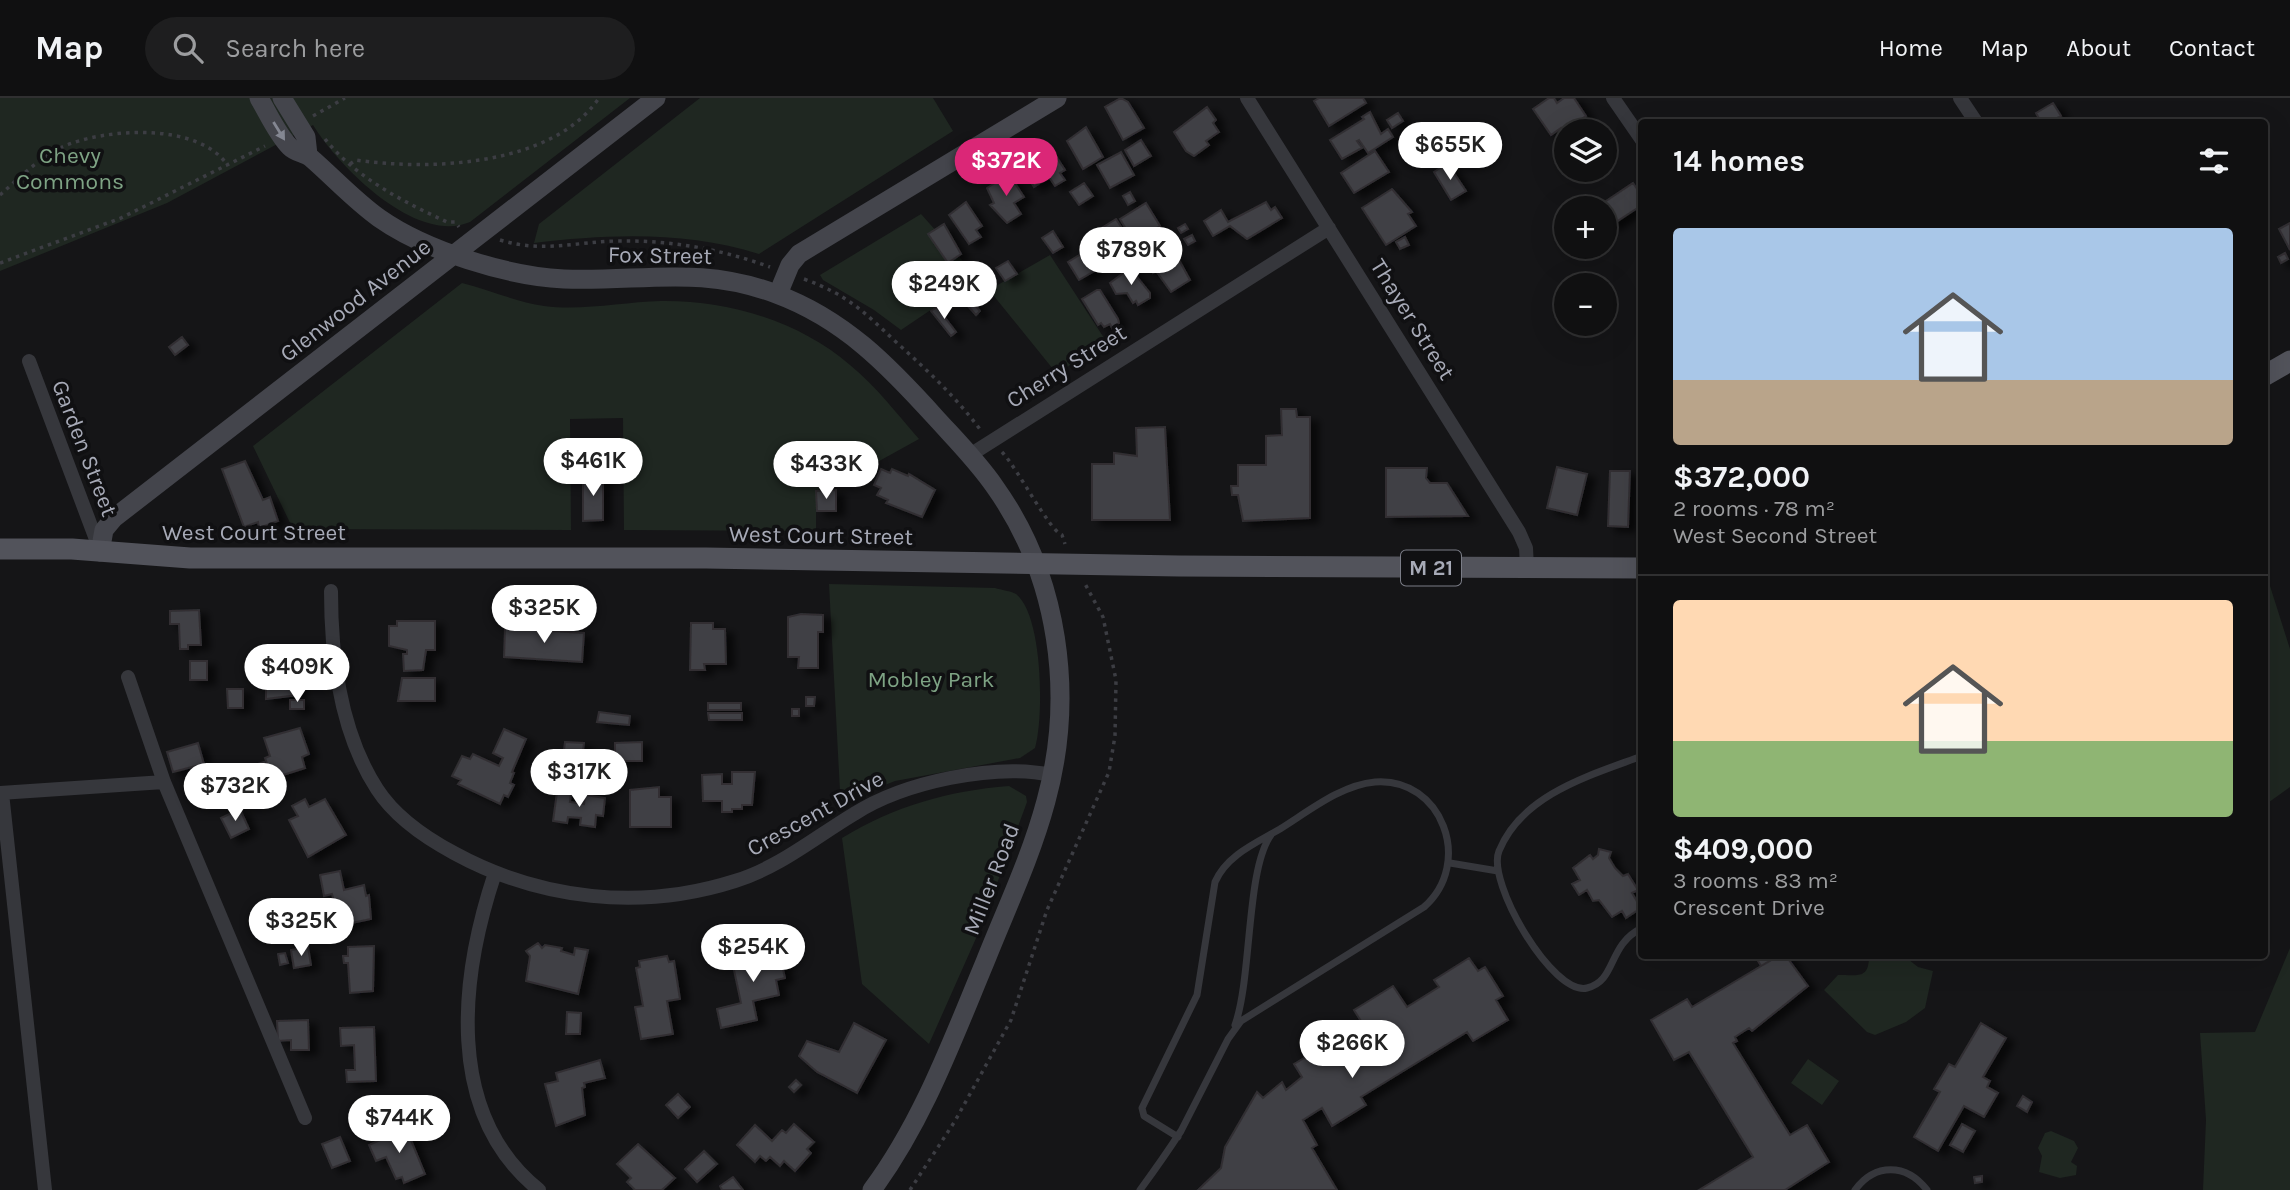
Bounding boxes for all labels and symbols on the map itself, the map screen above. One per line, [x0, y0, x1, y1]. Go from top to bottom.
one-way arrow [273, 122, 286, 141]
pin: $655K [1401, 122, 1499, 182]
pin: $372K [957, 139, 1055, 198]
park label: Chevy Commons [16, 142, 124, 195]
pin: $789K [1082, 228, 1180, 287]
street label: Glenwood Avenue [275, 233, 436, 368]
street label: Fox Street [608, 241, 713, 270]
street label: Thayer Street [1365, 254, 1461, 385]
pin: $249K [895, 262, 993, 321]
street label: Cherry Street [1002, 319, 1131, 414]
street label: Garden Street [46, 376, 123, 520]
pin: $461K [544, 438, 642, 498]
pin: $433K [777, 442, 875, 501]
street label: West Court Street [162, 519, 346, 546]
street label: West Court Street [729, 520, 914, 551]
road number: M 21 [1401, 550, 1461, 586]
pin: $325K [495, 586, 593, 645]
pin: $409K [248, 644, 346, 704]
park label: Mobley Park [868, 666, 994, 693]
pin: $317K [530, 750, 628, 809]
pin: $732K [186, 764, 284, 823]
street label: Crescent Drive [742, 765, 888, 862]
street label: Miller Road [958, 819, 1025, 939]
pin: $325K [252, 898, 350, 958]
pin: $254K [704, 924, 802, 984]
pin: $266K [1303, 1020, 1401, 1080]
pin: $744K [350, 1096, 448, 1155]

